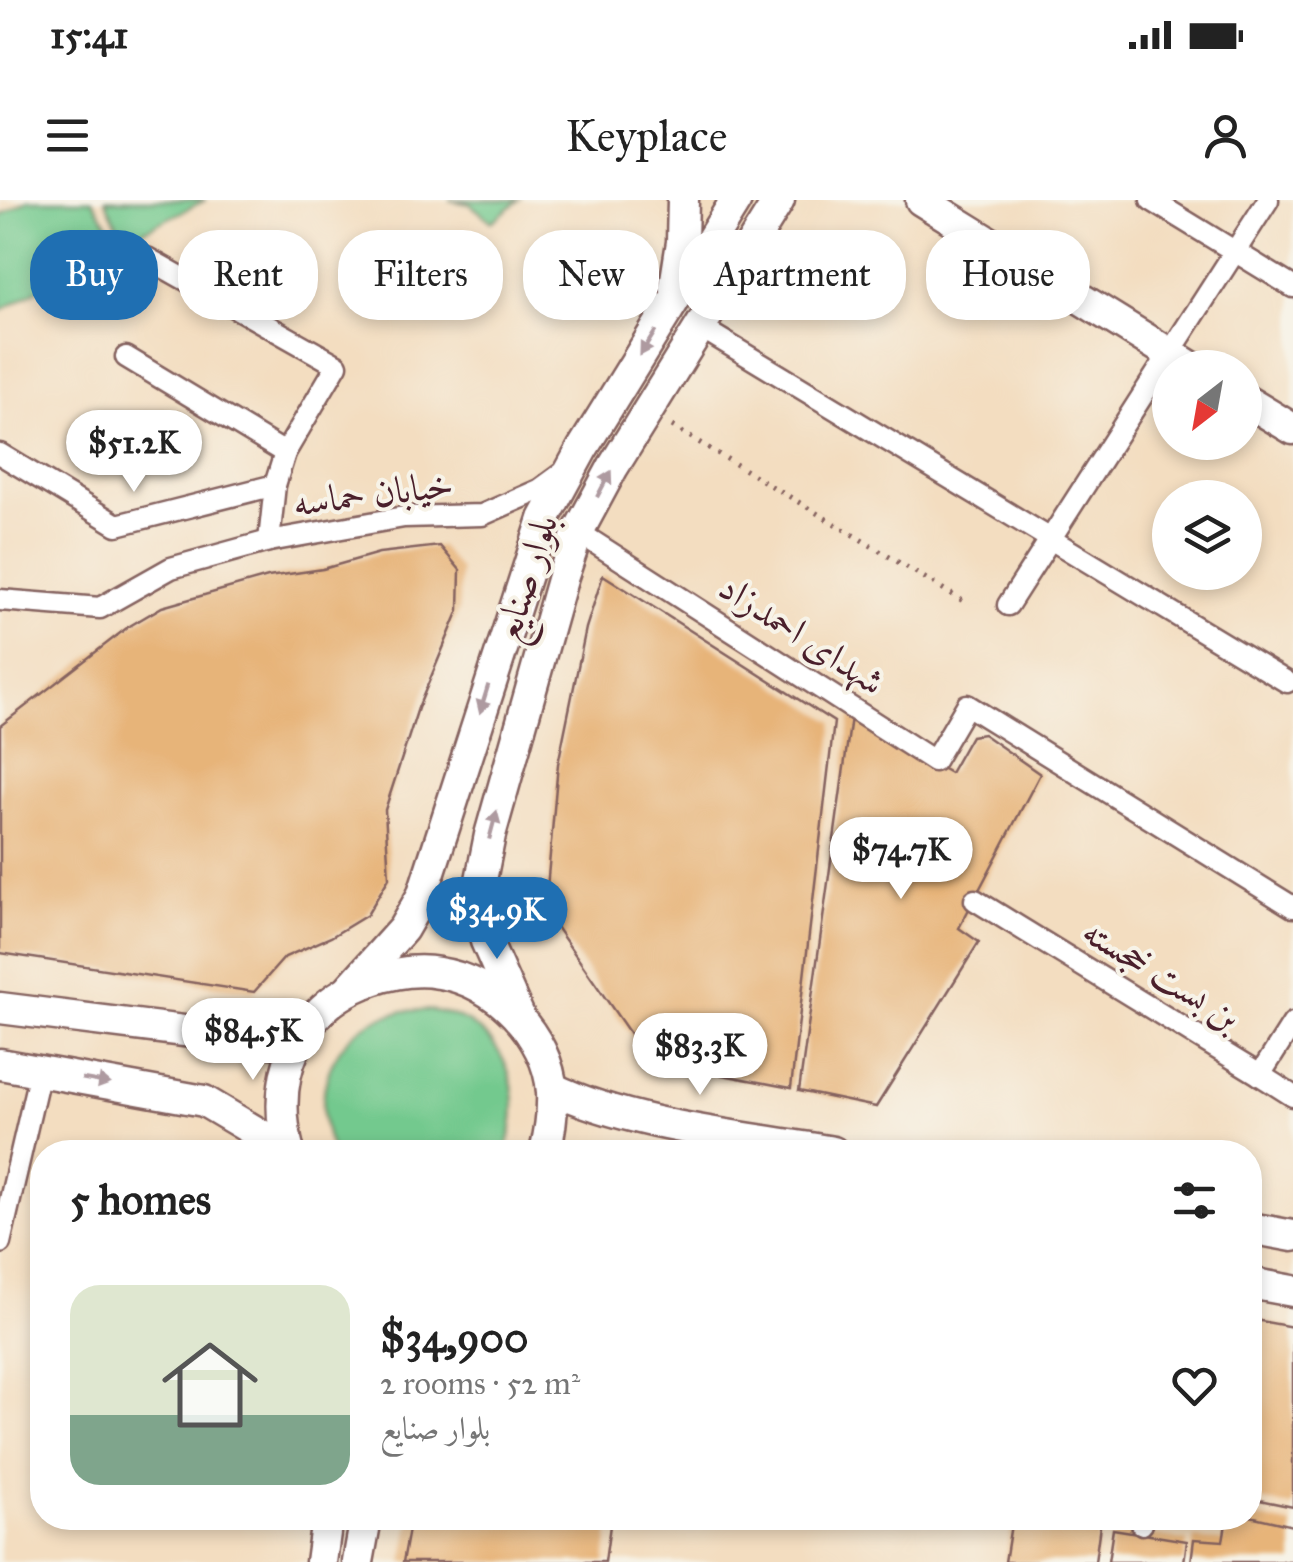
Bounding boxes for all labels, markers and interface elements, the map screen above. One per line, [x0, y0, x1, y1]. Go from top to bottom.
text: 15:41 [50, 12, 128, 58]
icon: menu [40, 108, 95, 163]
text: Keyplace [565, 108, 728, 163]
icon: person [1198, 108, 1253, 163]
chip: Buy [30, 230, 158, 320]
chip: Rent [178, 230, 318, 320]
chip: Filters [338, 230, 503, 320]
chip: New [523, 230, 659, 320]
chip: Apartment [679, 230, 906, 320]
chip: House [926, 230, 1090, 320]
one-way arrow [639, 329, 658, 356]
north arrow [1152, 350, 1262, 460]
map controls [1152, 350, 1262, 590]
pin: $51.2K [53, 410, 215, 495]
text: $51.2K [88, 423, 180, 462]
street label: خیابان حماسه [290, 460, 456, 526]
one-way arrow [594, 470, 612, 498]
button: layers [1152, 480, 1262, 590]
street label: بلوار صنایع [483, 509, 578, 651]
street label: شهدای احمدزاد [710, 563, 893, 705]
one-way arrow [476, 685, 491, 715]
one-way arrow [485, 810, 501, 841]
pin: $74.7K [820, 817, 982, 902]
text: $74.7K [852, 830, 950, 869]
pin: $34.9K [416, 877, 578, 962]
text: $34.9K [448, 890, 546, 929]
street label: بن بست خجسته [1075, 907, 1249, 1041]
pin: $84.5K [172, 998, 334, 1083]
text: $84.5K [204, 1011, 302, 1050]
pin: $83.3K [619, 1013, 781, 1098]
text: $83.3K [654, 1026, 746, 1065]
one-way arrow [81, 1074, 112, 1089]
icon: filters [1167, 1173, 1222, 1228]
text: 5 homes [70, 1174, 211, 1226]
text: $34,900 [380, 1312, 528, 1364]
icon: home [150, 1325, 270, 1445]
icon: heart [1167, 1358, 1222, 1413]
text: 2 rooms · 52 m² [380, 1364, 580, 1403]
text: بلوار صنایع [380, 1409, 490, 1448]

